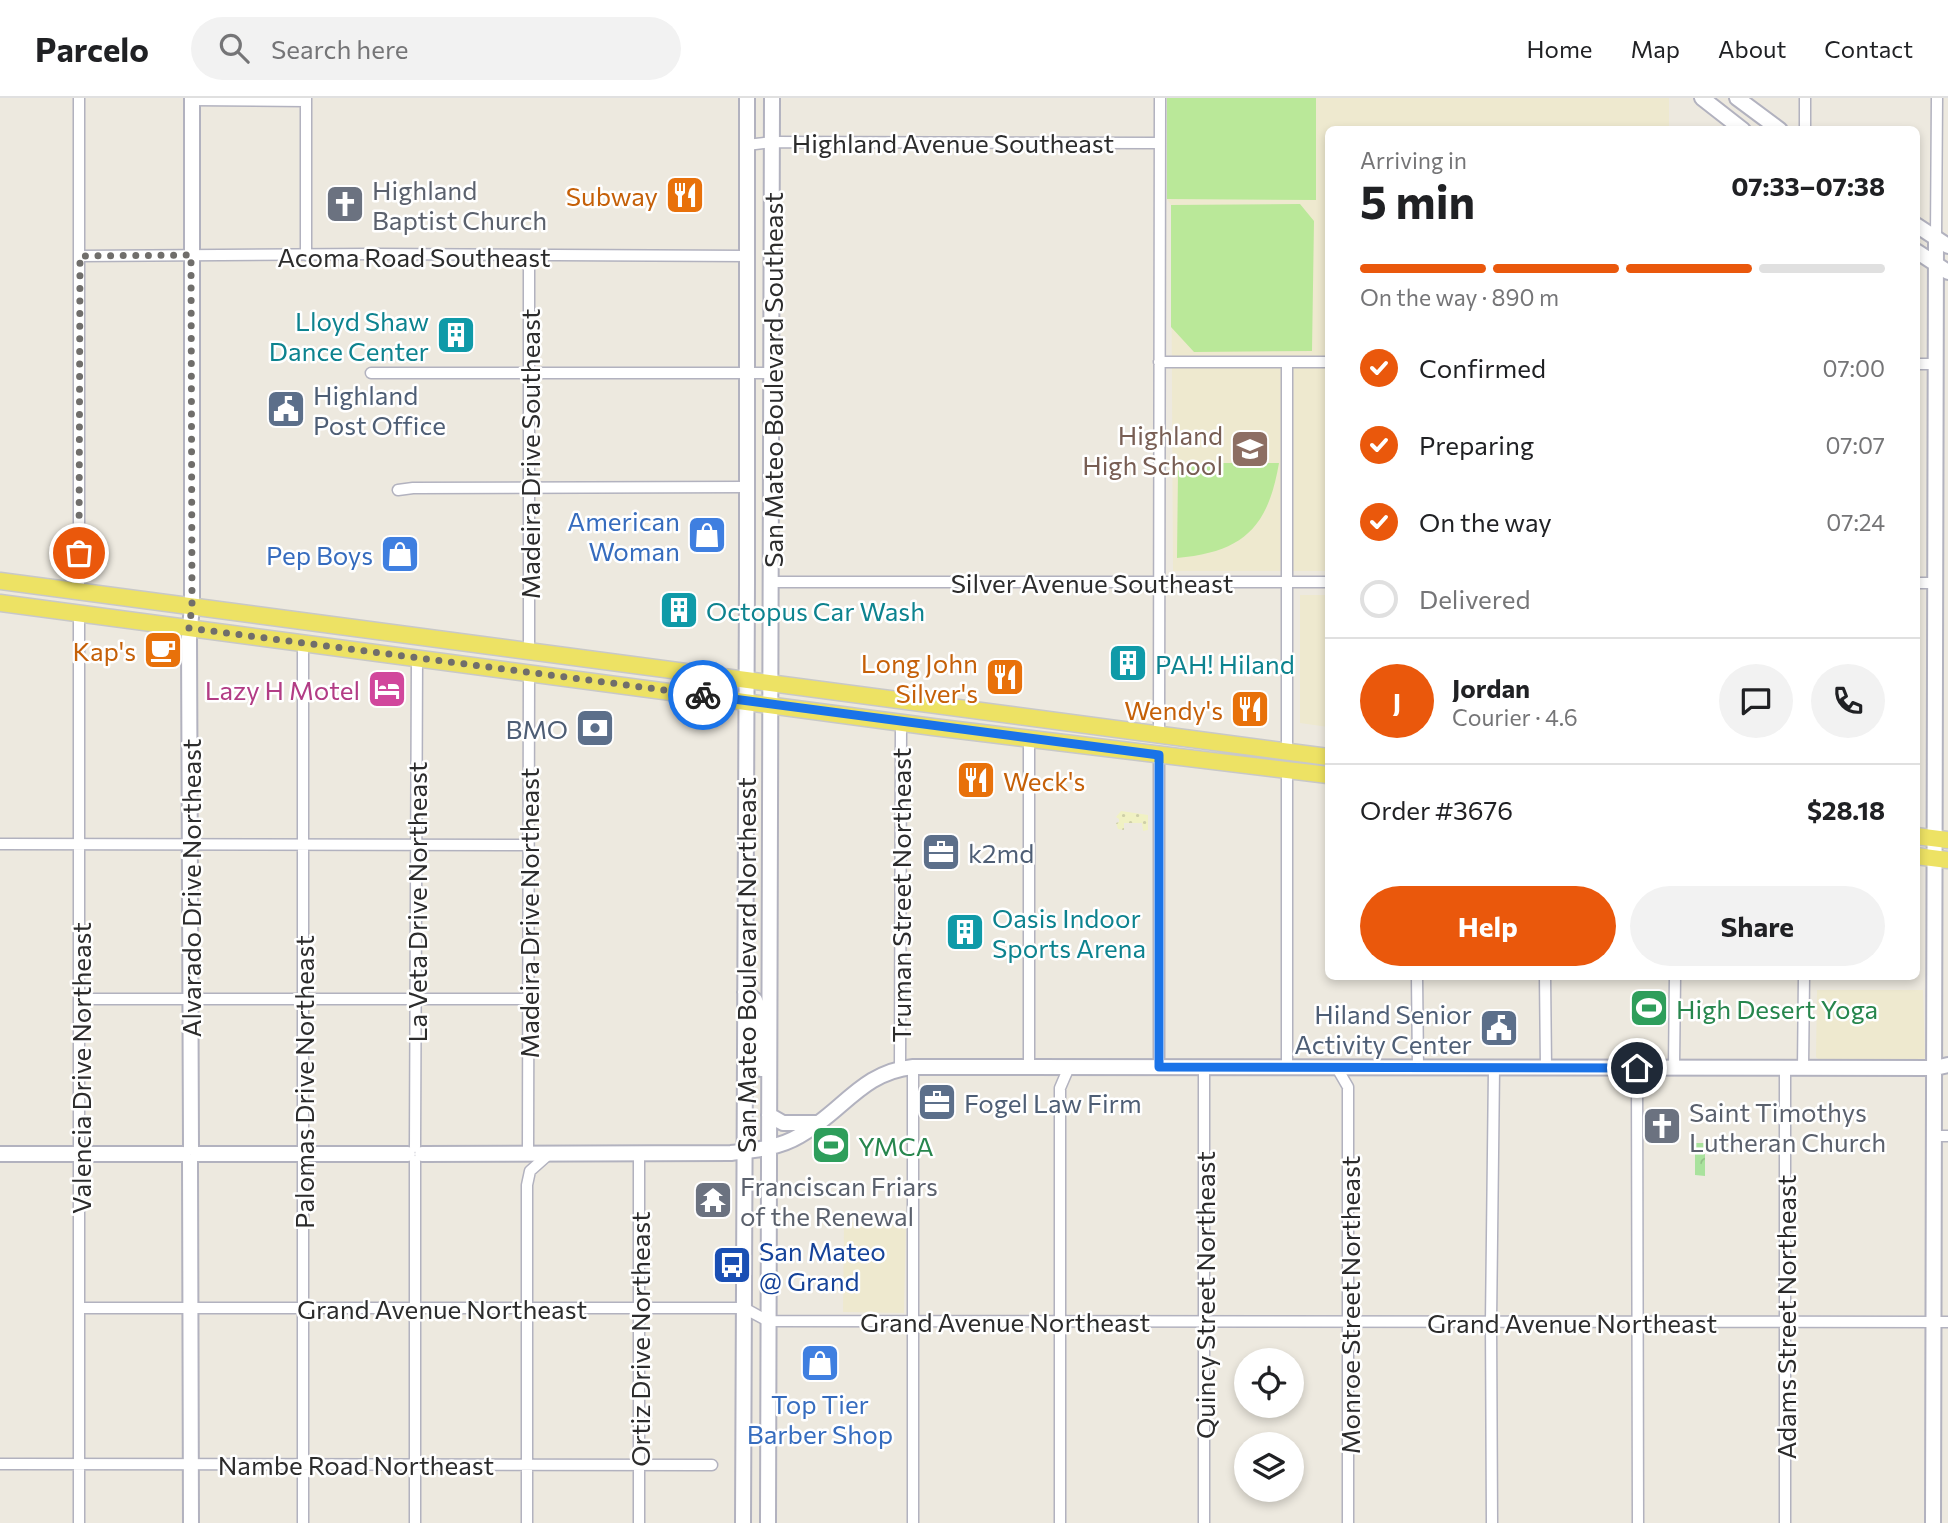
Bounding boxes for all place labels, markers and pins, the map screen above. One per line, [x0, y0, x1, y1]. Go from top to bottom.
place label: Highland Baptist Church [372, 174, 547, 235]
restaurant icon: Subway [664, 174, 706, 216]
place label: Subway [566, 180, 658, 211]
church icon: Highland Baptist Church [324, 183, 366, 225]
place label: Lloyd Shaw Dance Center [269, 305, 429, 366]
building icon: Lloyd Shaw Dance Center [435, 314, 477, 356]
place label: Highland Post Office [313, 379, 446, 440]
public building icon: Highland Post Office [265, 388, 307, 430]
place label: Highland High School [1082, 419, 1223, 480]
school or university icon: Highland High School [1229, 428, 1271, 470]
place label: American Woman [567, 505, 680, 566]
shop icon: American Woman [686, 514, 728, 556]
pin [49, 523, 109, 583]
shop icon: Pep Boys [379, 533, 421, 575]
place label: Pep Boys [266, 539, 373, 570]
building icon: Octopus Car Wash [658, 589, 700, 631]
place label: Octopus Car Wash [706, 595, 925, 626]
cafe icon: Kap's [142, 629, 184, 671]
place label: Kap's [72, 635, 136, 666]
building icon: PAH! Hiland [1107, 642, 1149, 684]
place label: Long John Silver's [861, 647, 978, 708]
place label: PAH! Hiland [1155, 648, 1295, 679]
restaurant icon: Long John Silver's [984, 656, 1026, 698]
hotel icon: Lazy H Motel [366, 668, 408, 710]
place label: Lazy H Motel [205, 674, 360, 705]
restaurant icon: Wendy's [1229, 688, 1271, 730]
place label: Wendy's [1124, 694, 1223, 725]
bank icon: BMO [574, 707, 616, 749]
place label: BMO [506, 713, 568, 744]
restaurant icon: Weck's [955, 759, 997, 801]
place label: Weck's [1003, 765, 1085, 796]
office icon: k2md [920, 831, 962, 873]
place label: k2md [968, 837, 1034, 868]
place label: Oasis Indoor Sports Arena [992, 902, 1146, 963]
building icon: Oasis Indoor Sports Arena [944, 911, 986, 953]
sports icon: High Desert Yoga [1628, 987, 1670, 1029]
place label: High Desert Yoga [1676, 993, 1878, 1024]
place label: Hiland Senior Activity Center [1294, 998, 1472, 1059]
public building icon: Hiland Senior Activity Center [1478, 1007, 1520, 1049]
pin [1607, 1038, 1667, 1098]
office icon: Fogel Law Firm [916, 1081, 958, 1123]
place label: Fogel Law Firm [964, 1087, 1142, 1118]
place label: Saint Timothys Lutheran Church [1689, 1096, 1886, 1157]
church icon: Saint Timothys Lutheran Church [1641, 1105, 1683, 1147]
sports icon: YMCA [810, 1124, 852, 1166]
place label: YMCA [858, 1130, 934, 1161]
place label: Franciscan Friars of the Renewal [740, 1170, 938, 1231]
temple icon: Franciscan Friars of the Renewal [692, 1179, 734, 1221]
place label: San Mateo @ Grand [759, 1235, 886, 1296]
bus stop icon: San Mateo @ Grand [711, 1244, 753, 1286]
shop icon: Top Tier Barber Shop [799, 1342, 841, 1384]
place label: Top Tier Barber Shop [747, 1388, 893, 1449]

